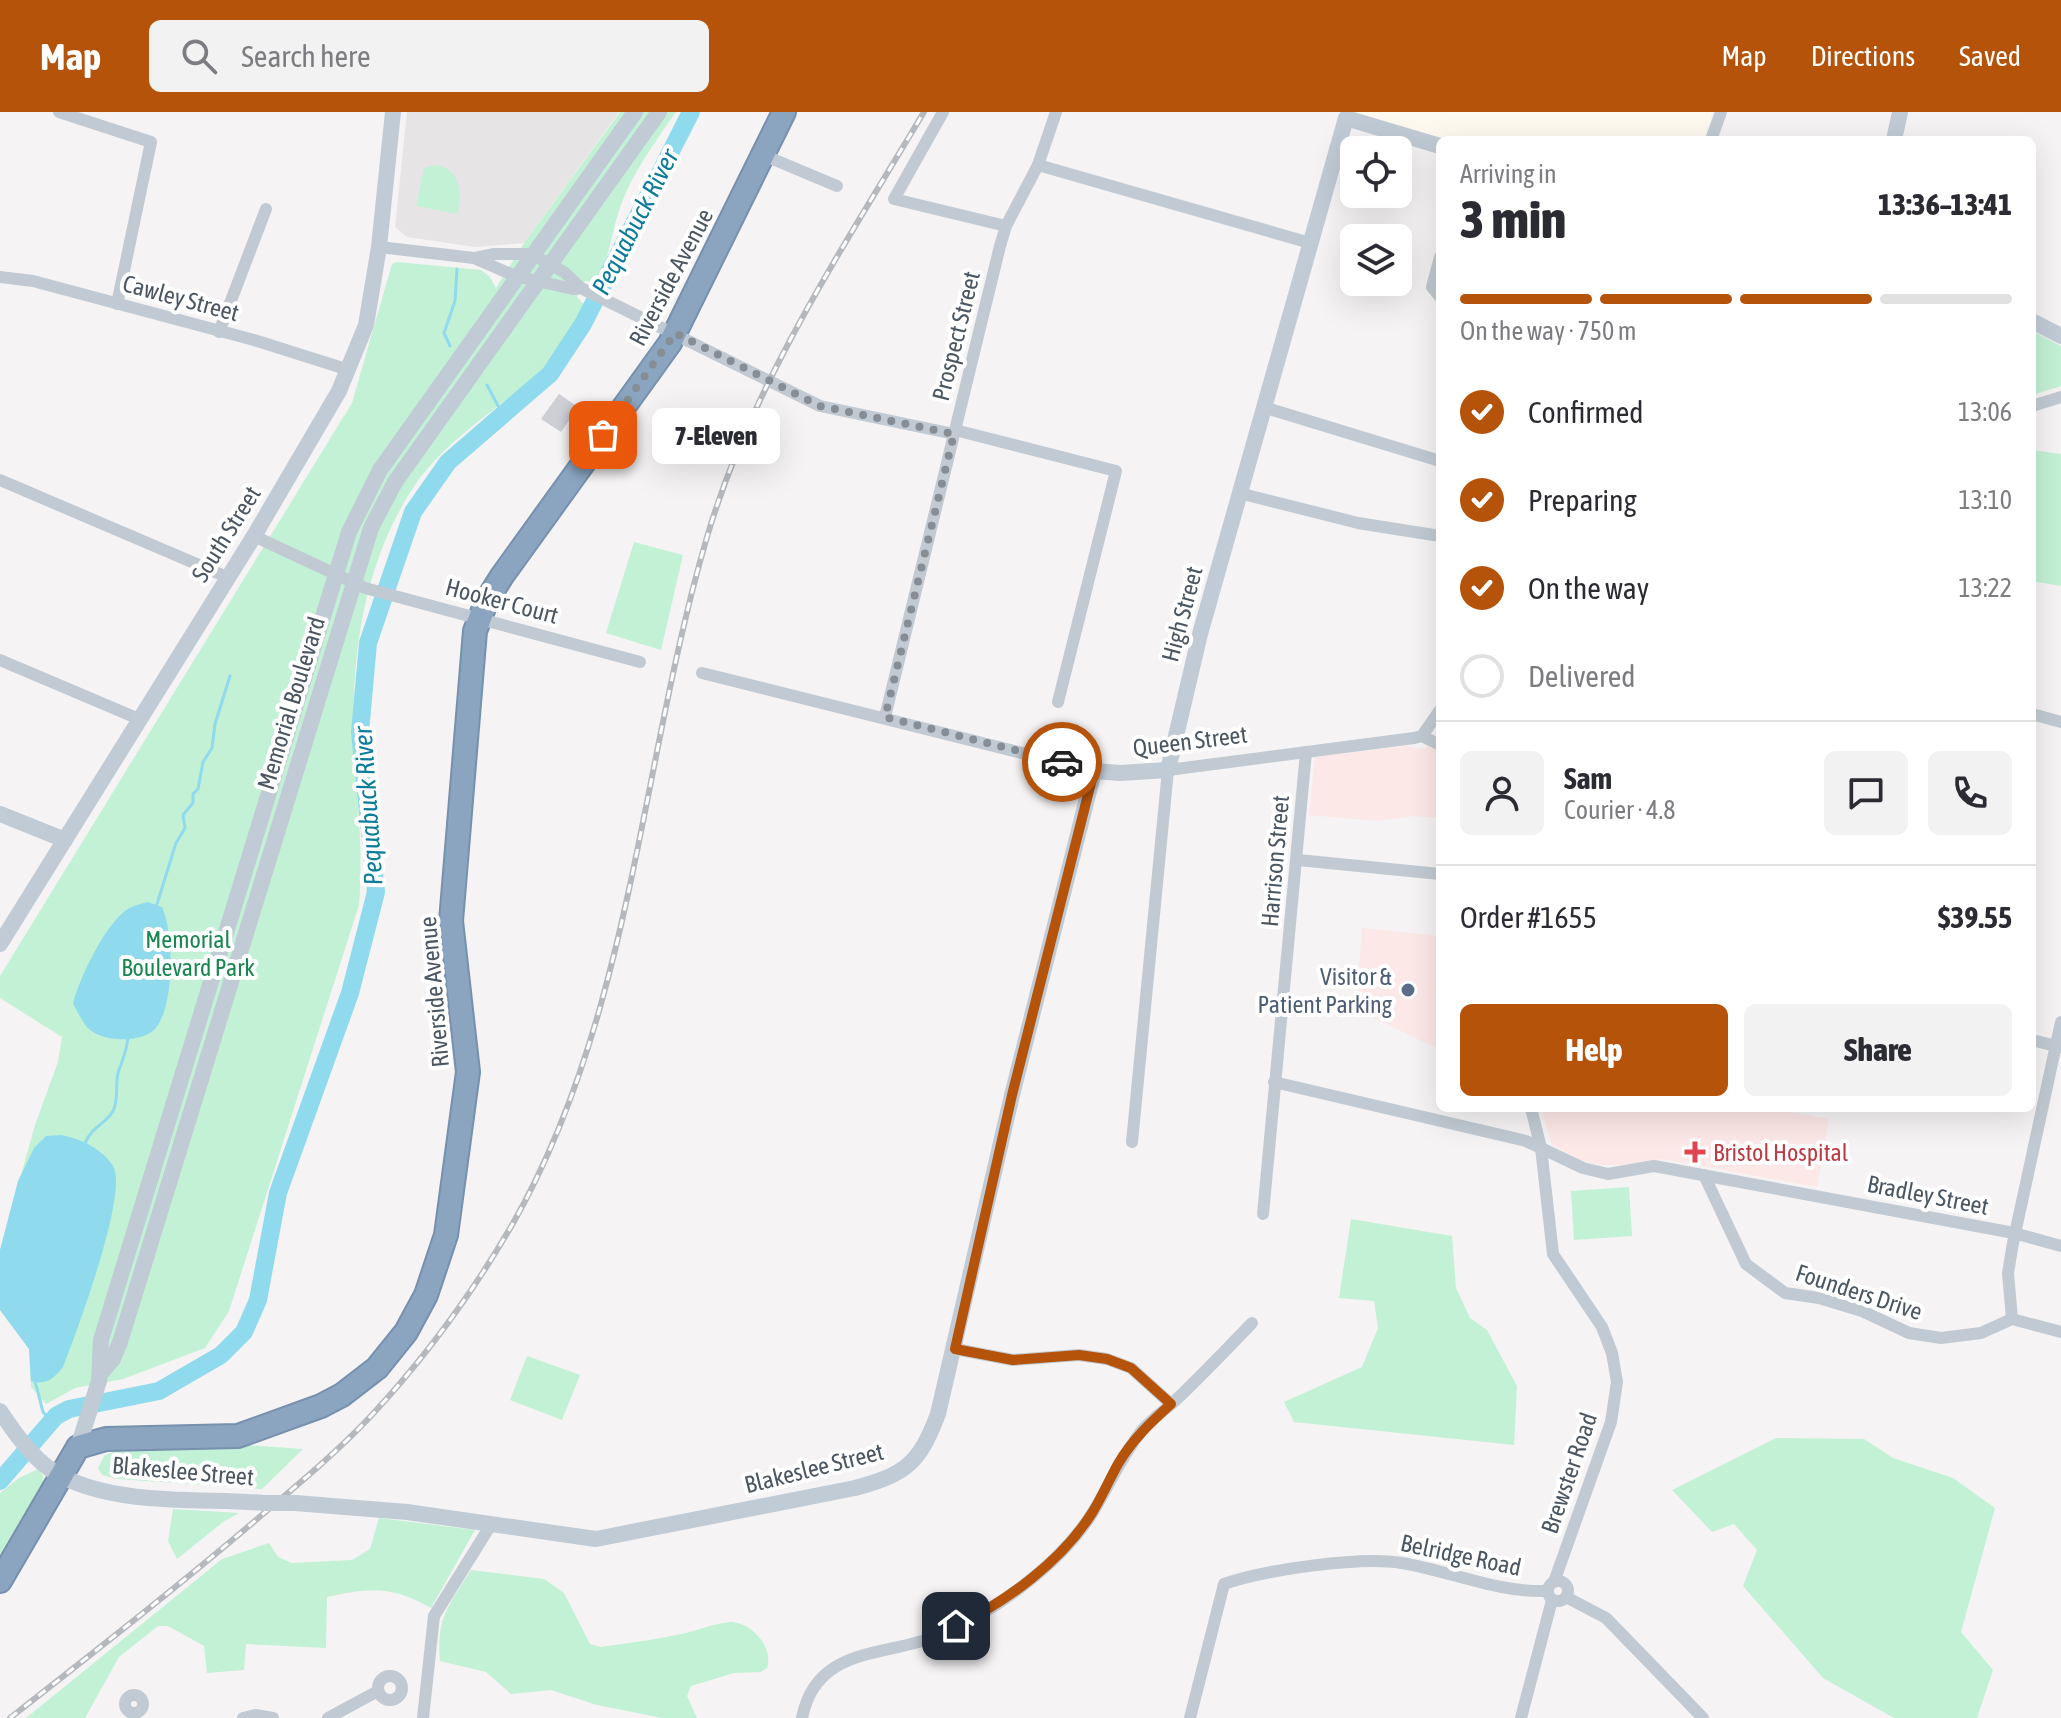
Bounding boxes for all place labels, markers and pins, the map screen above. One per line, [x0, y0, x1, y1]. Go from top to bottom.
pin [569, 401, 637, 469]
callout: 7-Eleven [651, 407, 779, 463]
place label: Visitor & Patient Parking [1258, 963, 1393, 1018]
marker: Visitor & Patient Parking [1399, 981, 1417, 999]
place label: Bristol Hospital [1713, 1139, 1849, 1166]
marker: Bristol Hospital [1684, 1141, 1706, 1163]
pin [922, 1592, 990, 1660]

